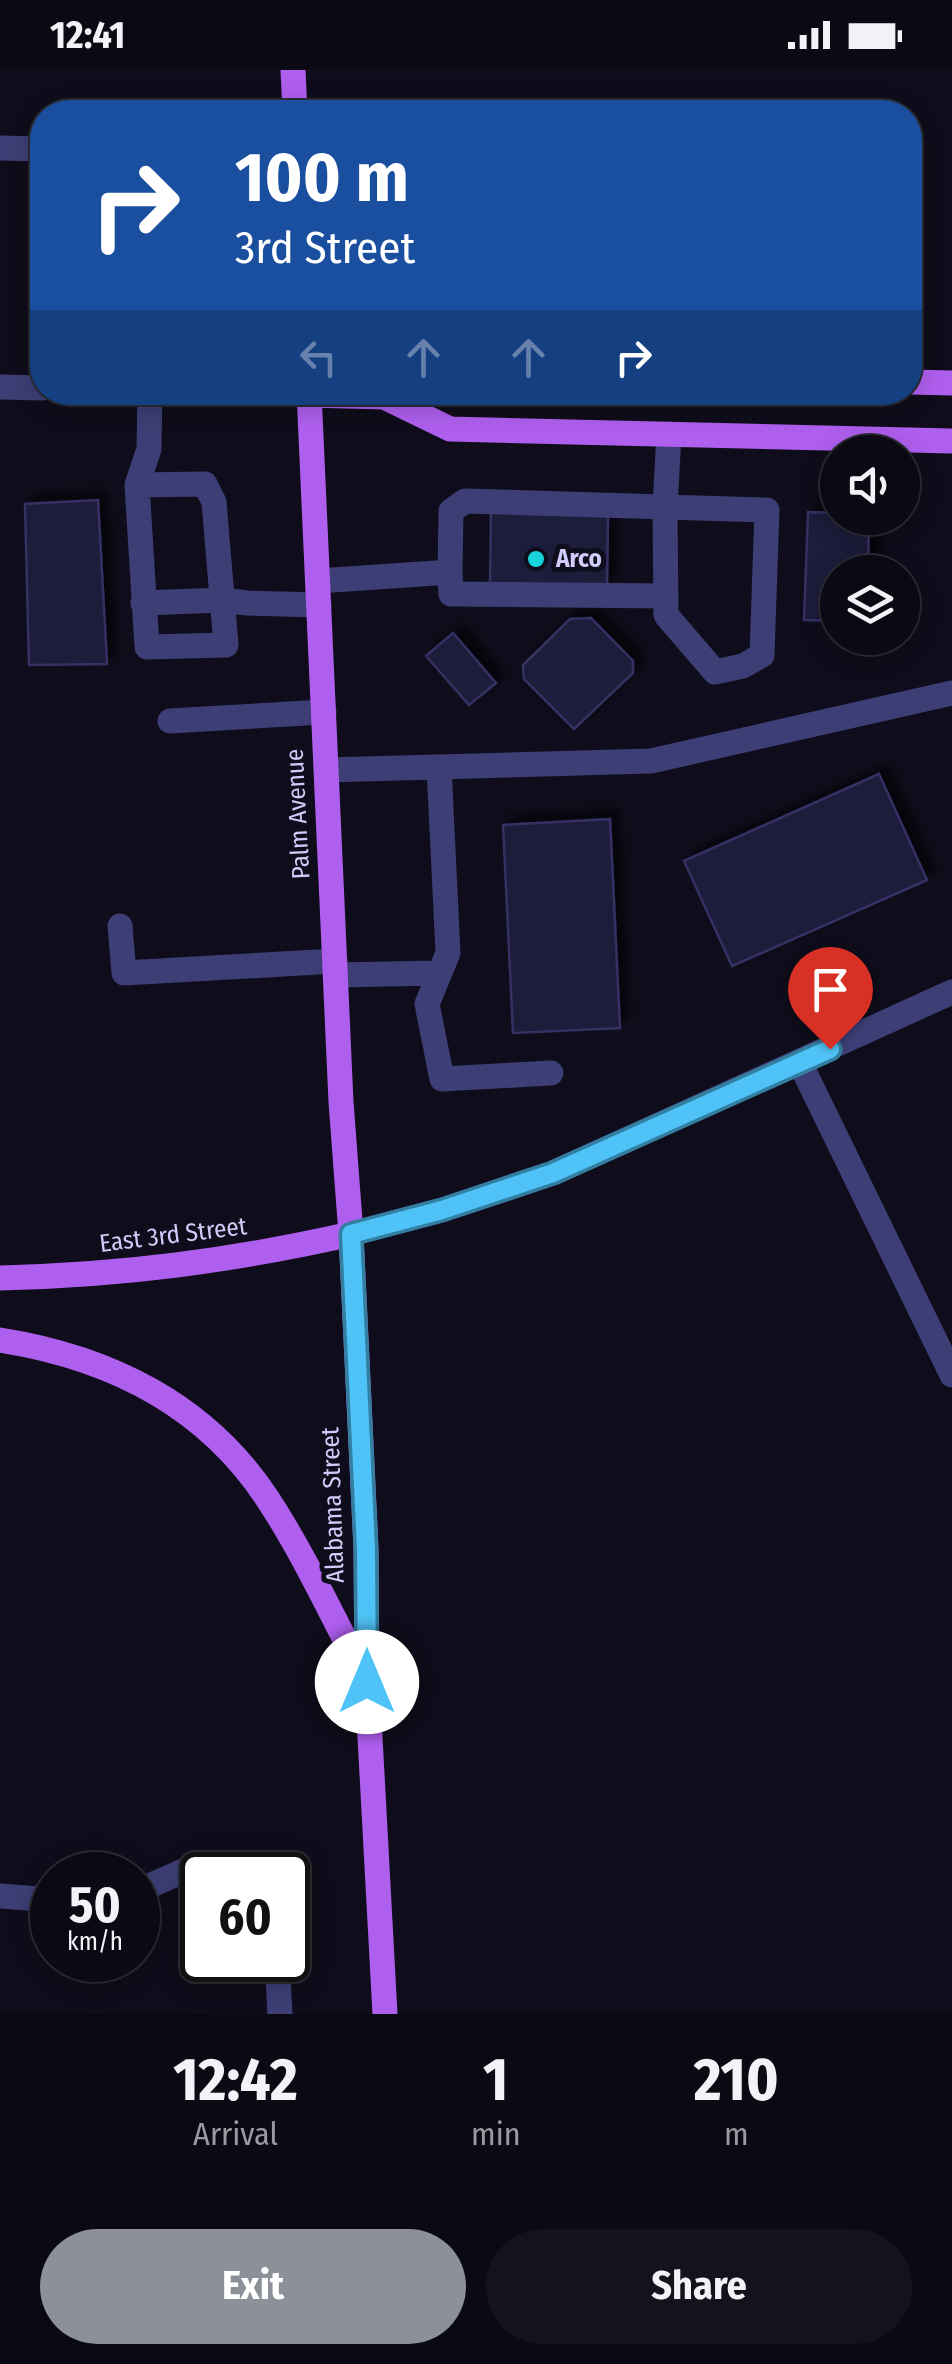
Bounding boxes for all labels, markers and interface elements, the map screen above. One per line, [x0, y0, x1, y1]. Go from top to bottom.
text: 12:41 [50, 12, 125, 58]
text: 100 m [235, 136, 409, 220]
icon: right [70, 140, 200, 270]
text: 3rd Street [235, 221, 415, 275]
icon: left [291, 330, 346, 385]
icon: ahead [396, 330, 451, 385]
icon: ahead [501, 330, 556, 385]
icon: right [606, 330, 661, 385]
map controls [820, 435, 920, 655]
button: sound [820, 435, 920, 535]
place label: Arco [555, 544, 602, 574]
marker: Arco [525, 548, 547, 570]
button: layers [820, 555, 920, 655]
street label: Palm Avenue [280, 748, 316, 880]
pin [788, 947, 873, 1050]
icon: arrive [803, 962, 858, 1017]
street label: East 3rd Street [98, 1211, 249, 1259]
street label: Alabama Street [315, 1426, 351, 1583]
position arrow [315, 1630, 419, 1734]
speed limit sign: 60 [180, 1852, 310, 1982]
text: 50 [69, 1875, 121, 1935]
text: km/h [67, 1927, 123, 1957]
text: 12:42 [173, 2044, 298, 2116]
text: 1 [483, 2044, 509, 2116]
text: 210 [694, 2044, 779, 2116]
text: Arrival [193, 2115, 278, 2153]
text: min [471, 2115, 521, 2153]
text: m [724, 2115, 749, 2153]
button: Exit [40, 2229, 466, 2344]
button: Share [486, 2229, 912, 2344]

